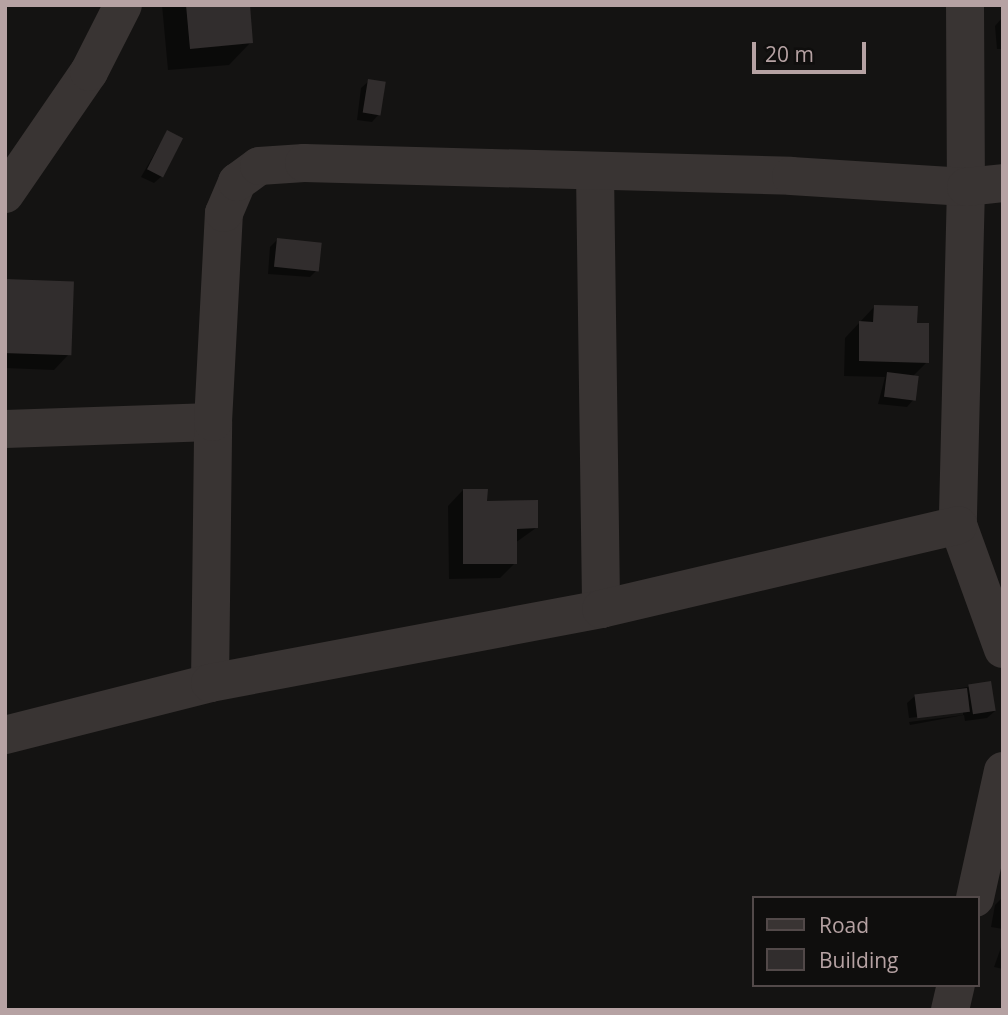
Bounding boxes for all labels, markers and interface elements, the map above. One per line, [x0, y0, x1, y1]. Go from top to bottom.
scale bar [756, 28, 870, 72]
text: 20 m [765, 40, 814, 68]
legend [752, 896, 980, 987]
text: Road [819, 911, 869, 939]
text: Building [819, 946, 898, 974]

